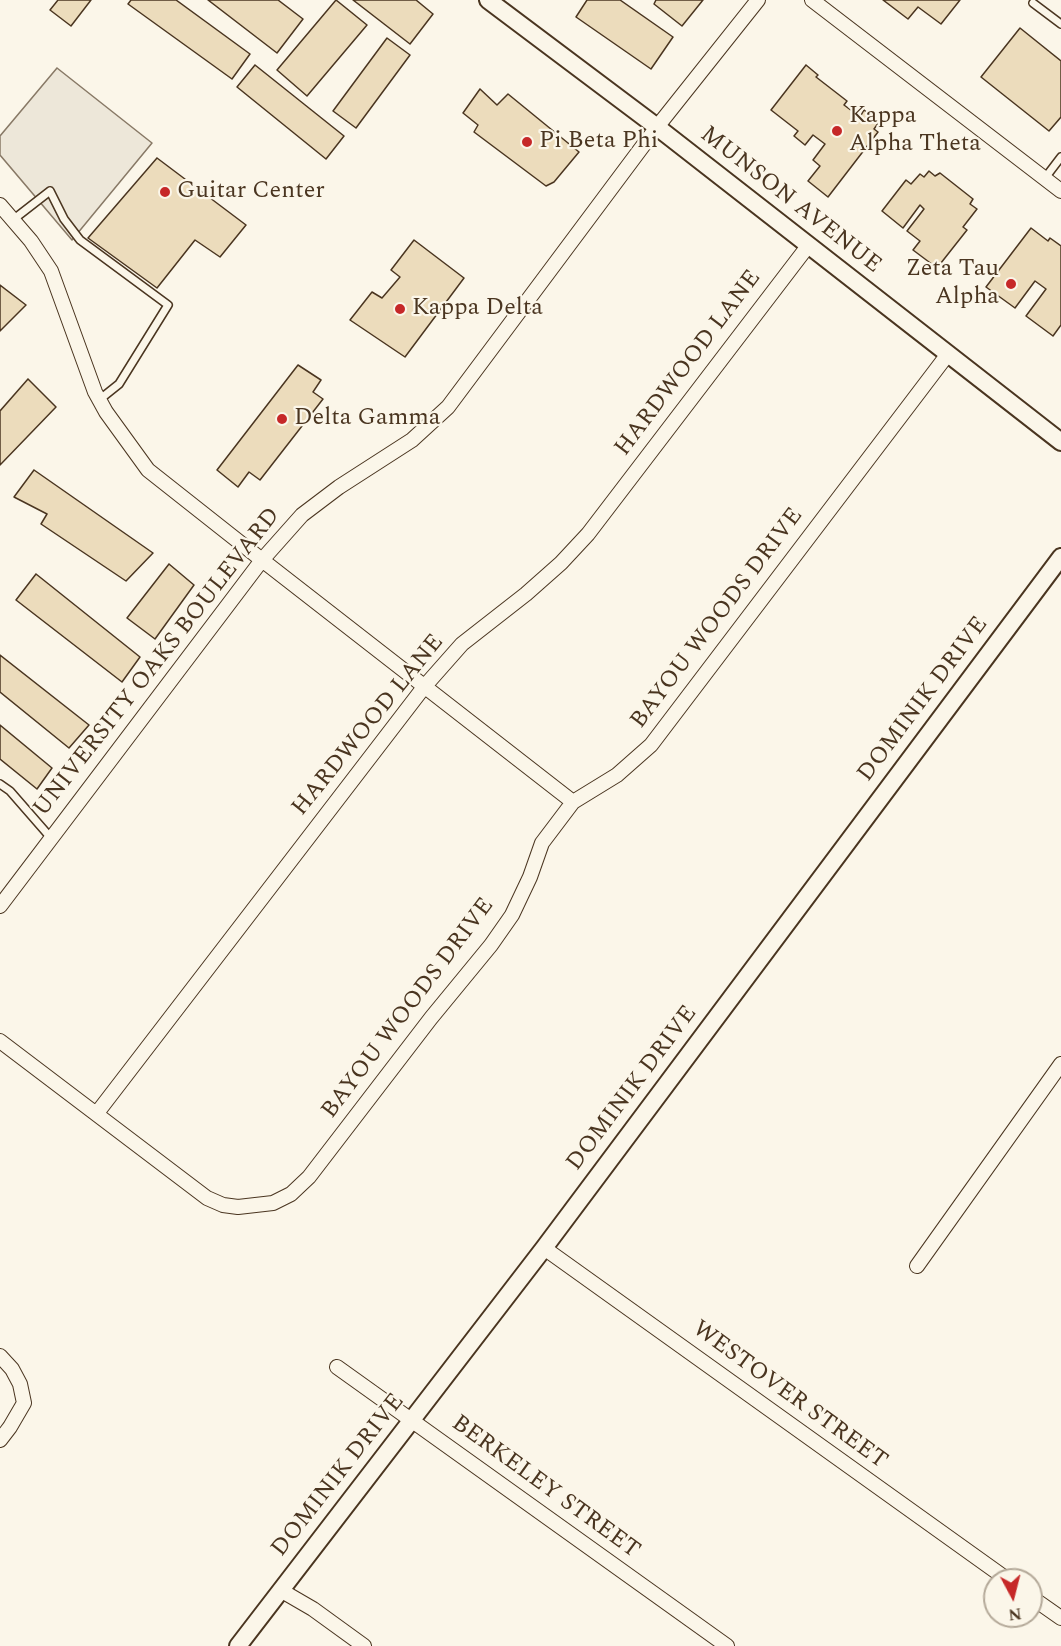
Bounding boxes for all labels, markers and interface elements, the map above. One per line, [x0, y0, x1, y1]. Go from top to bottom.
place label: Kappa Alpha Theta [849, 103, 981, 159]
street label: MUNSON AVENUE [694, 121, 886, 281]
marker: Kappa Alpha Theta [830, 124, 844, 138]
place label: Pi Beta Phi [539, 128, 658, 156]
marker: Pi Beta Phi [520, 135, 534, 149]
place label: Guitar Center [177, 178, 325, 206]
marker: Guitar Center [158, 185, 172, 199]
place label: Zeta Tau Alpha [906, 256, 999, 312]
street label: HARDWOOD LANE [610, 265, 768, 463]
marker: Zeta Tau Alpha [1004, 277, 1018, 291]
place label: Kappa Delta [412, 295, 543, 323]
marker: Kappa Delta [393, 302, 407, 316]
place label: Delta Gamma [294, 405, 441, 433]
marker: Delta Gamma [275, 412, 289, 426]
street label: UNIVERSITY OAKS BOULEVARD [28, 503, 288, 823]
street label: BAYOU WOODS DRIVE [626, 503, 810, 735]
street label: DOMINIK DRIVE [853, 612, 995, 788]
street label: HARDWOOD LANE [287, 629, 451, 823]
street label: BAYOU WOODS DRIVE [317, 893, 501, 1125]
street label: DOMINIK DRIVE [562, 1001, 704, 1177]
street label: WESTOVER STREET [686, 1315, 892, 1477]
street label: DOMINIK DRIVE [266, 1389, 412, 1563]
street label: BERKELEY STREET [445, 1410, 645, 1566]
north arrow [983, 1568, 1043, 1628]
text: N [1007, 1601, 1023, 1627]

